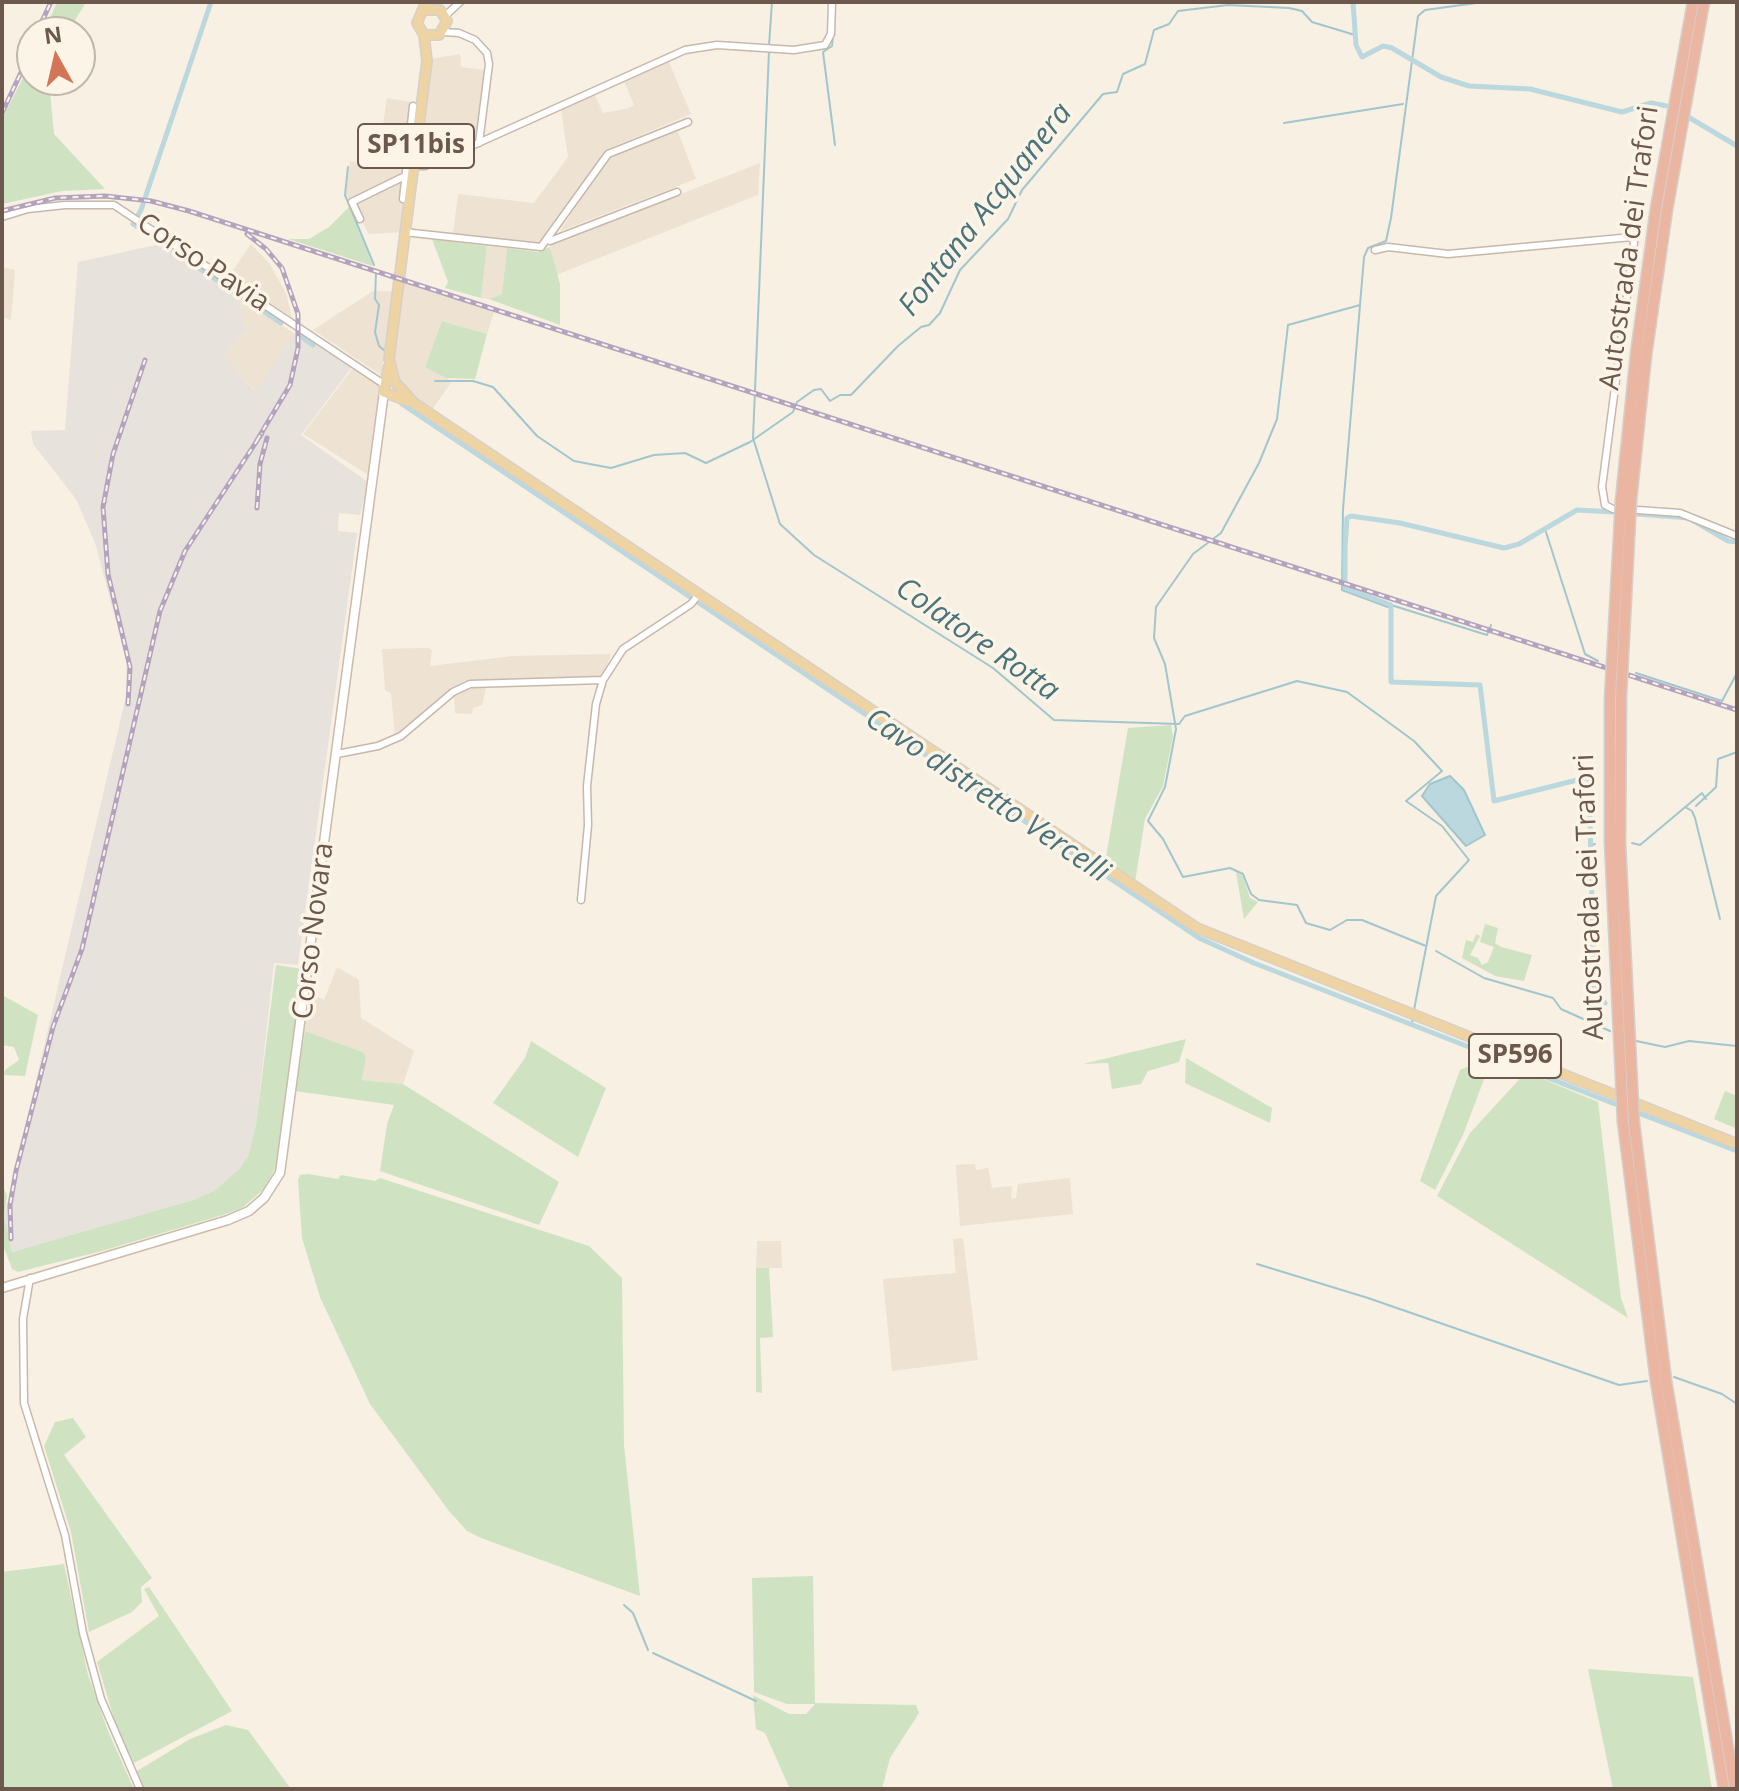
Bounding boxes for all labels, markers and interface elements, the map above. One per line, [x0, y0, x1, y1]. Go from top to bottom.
north arrow [16, 16, 96, 96]
text: N [42, 18, 64, 50]
water label: Fontana Acquanera [892, 96, 1080, 324]
street label: Autostrada dei Trafori [1593, 104, 1667, 392]
road number: SP11bis [358, 124, 474, 168]
street label: Corso Pavia [130, 206, 276, 320]
water label: Colatore Rotta [888, 570, 1066, 710]
water label: Cavo distretto Vercelli [858, 701, 1116, 891]
street label: Autostrada dei Trafori [1568, 753, 1612, 1041]
street label: Corso Novara [286, 841, 342, 1021]
road number: SP596 [1469, 1034, 1561, 1078]

